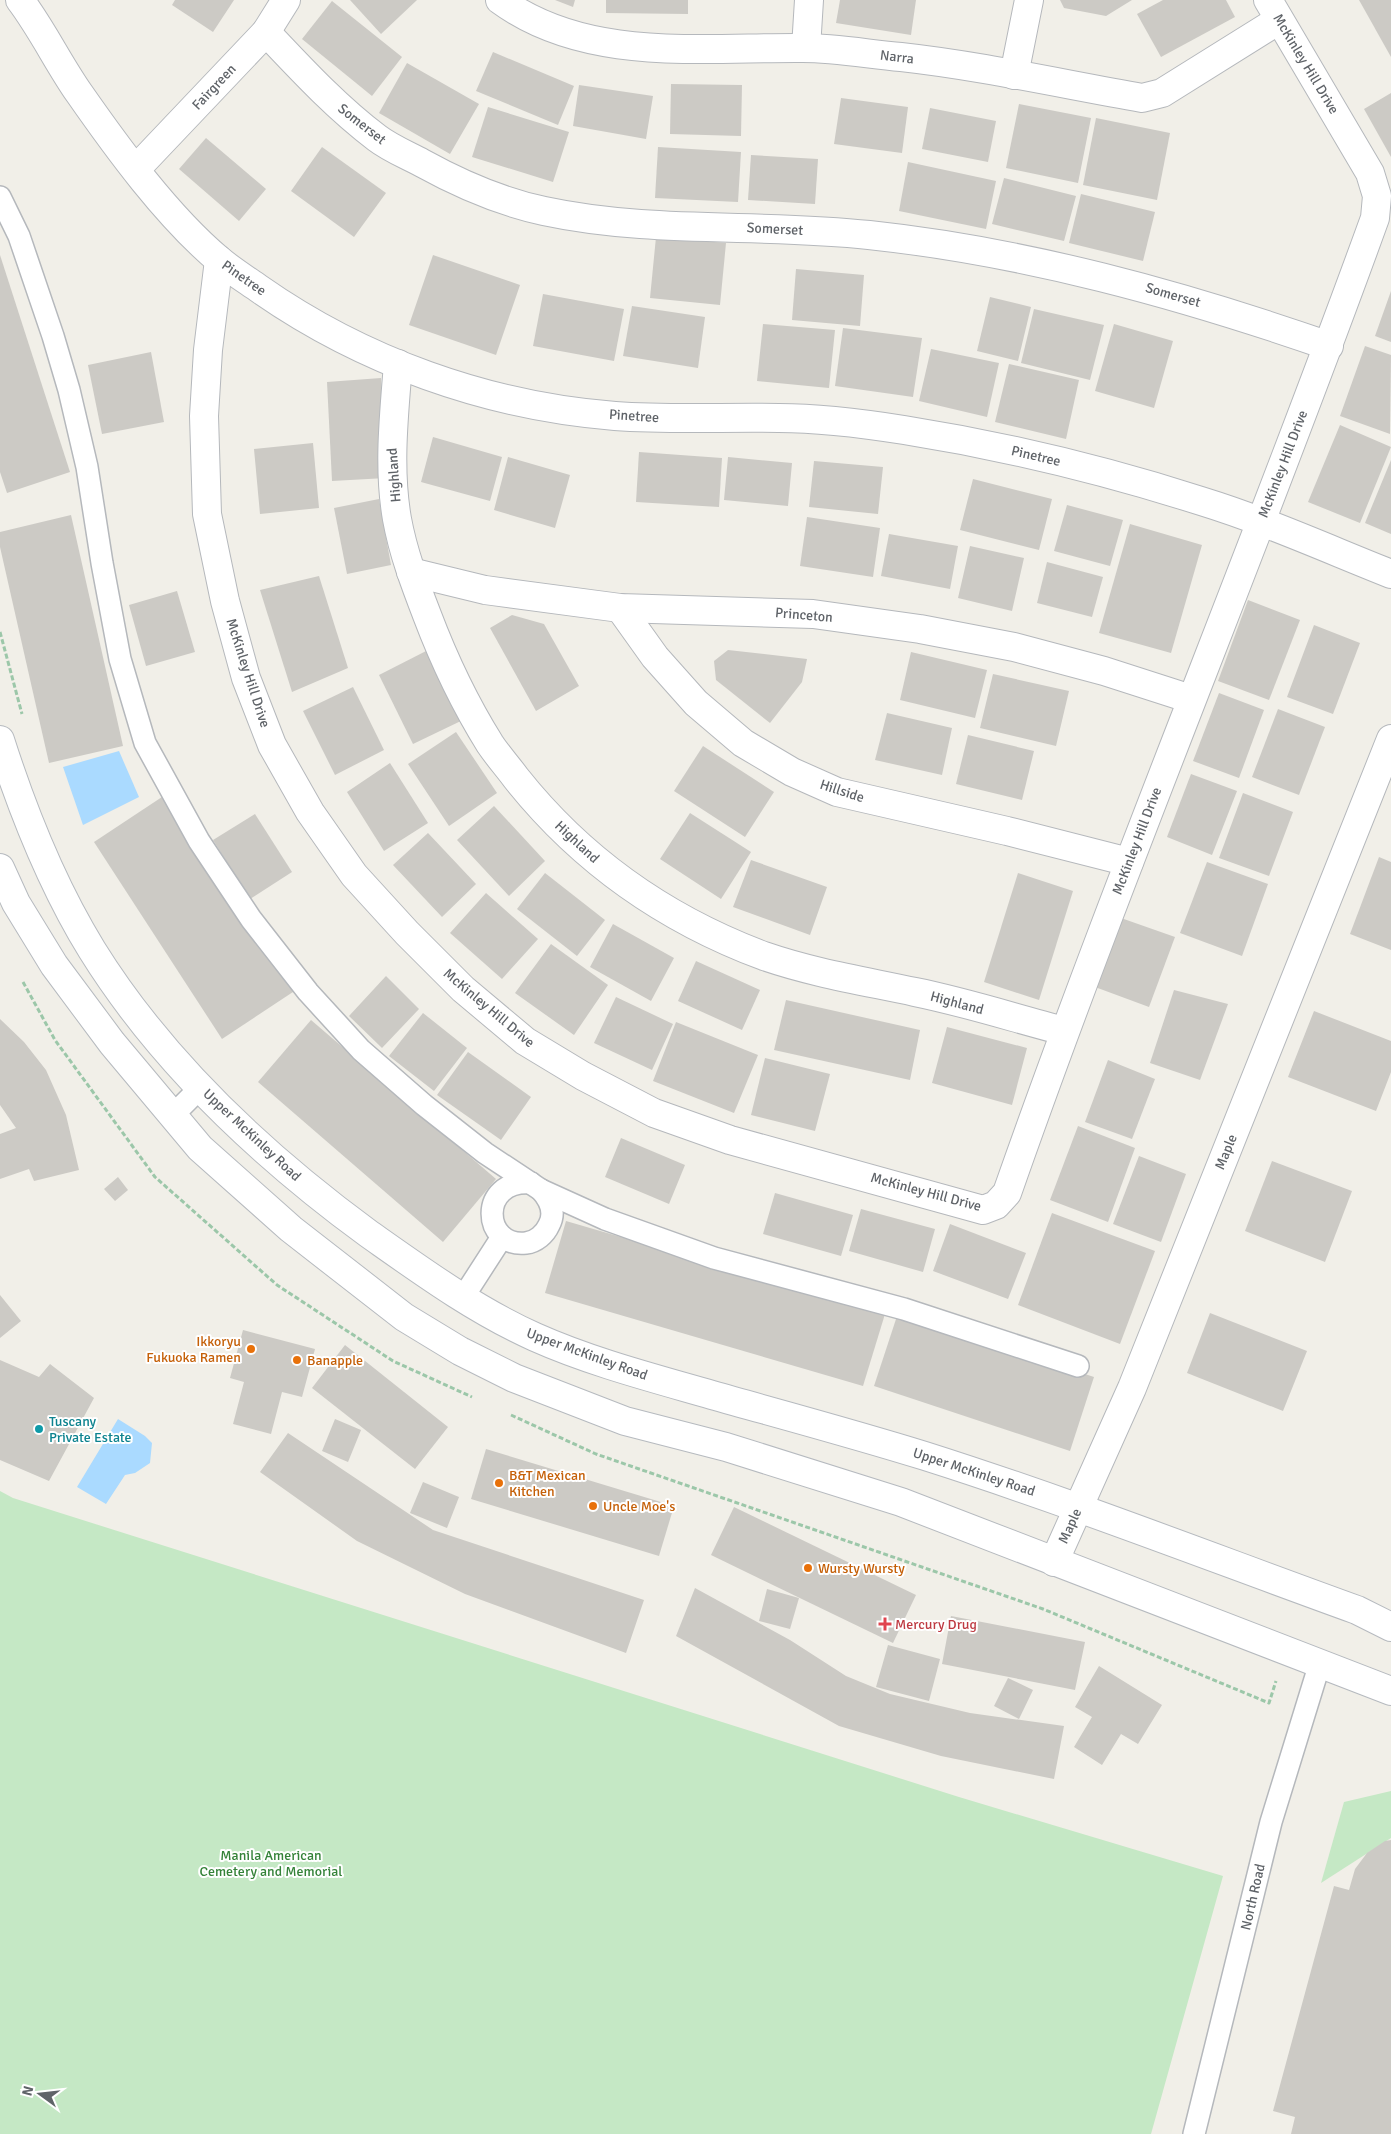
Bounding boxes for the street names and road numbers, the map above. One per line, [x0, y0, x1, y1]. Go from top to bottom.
street label: McKinley Hill Drive [1269, 11, 1343, 117]
street label: Narra [879, 46, 915, 68]
street label: Fairgreen [188, 60, 240, 114]
street label: Somerset [335, 100, 390, 148]
street label: Somerset [746, 219, 804, 239]
street label: Pinetree [219, 257, 269, 299]
street label: Somerset [1144, 279, 1203, 311]
street label: Pinetree [608, 406, 660, 426]
street label: McKinley Hill Drive [1255, 408, 1311, 520]
street label: Pinetree [1010, 442, 1062, 470]
street label: Highland [384, 447, 404, 503]
street label: Princeton [774, 604, 834, 626]
street label: McKinley Hill Drive [222, 616, 274, 730]
street label: Hillside [818, 776, 866, 806]
street label: McKinley Hill Drive [1109, 785, 1165, 897]
street label: Highland [551, 817, 603, 867]
street label: McKinley Hill Drive [440, 965, 538, 1051]
street label: Highland [928, 988, 986, 1018]
street label: Upper McKinley Road [200, 1085, 304, 1185]
street label: Maple [1211, 1132, 1241, 1172]
street label: McKinley Hill Drive [869, 1169, 983, 1215]
street label: Upper McKinley Road [524, 1324, 650, 1384]
street label: Upper McKinley Road [911, 1444, 1037, 1500]
street label: Maple [1055, 1506, 1085, 1546]
street label: North Road [1237, 1862, 1269, 1932]

